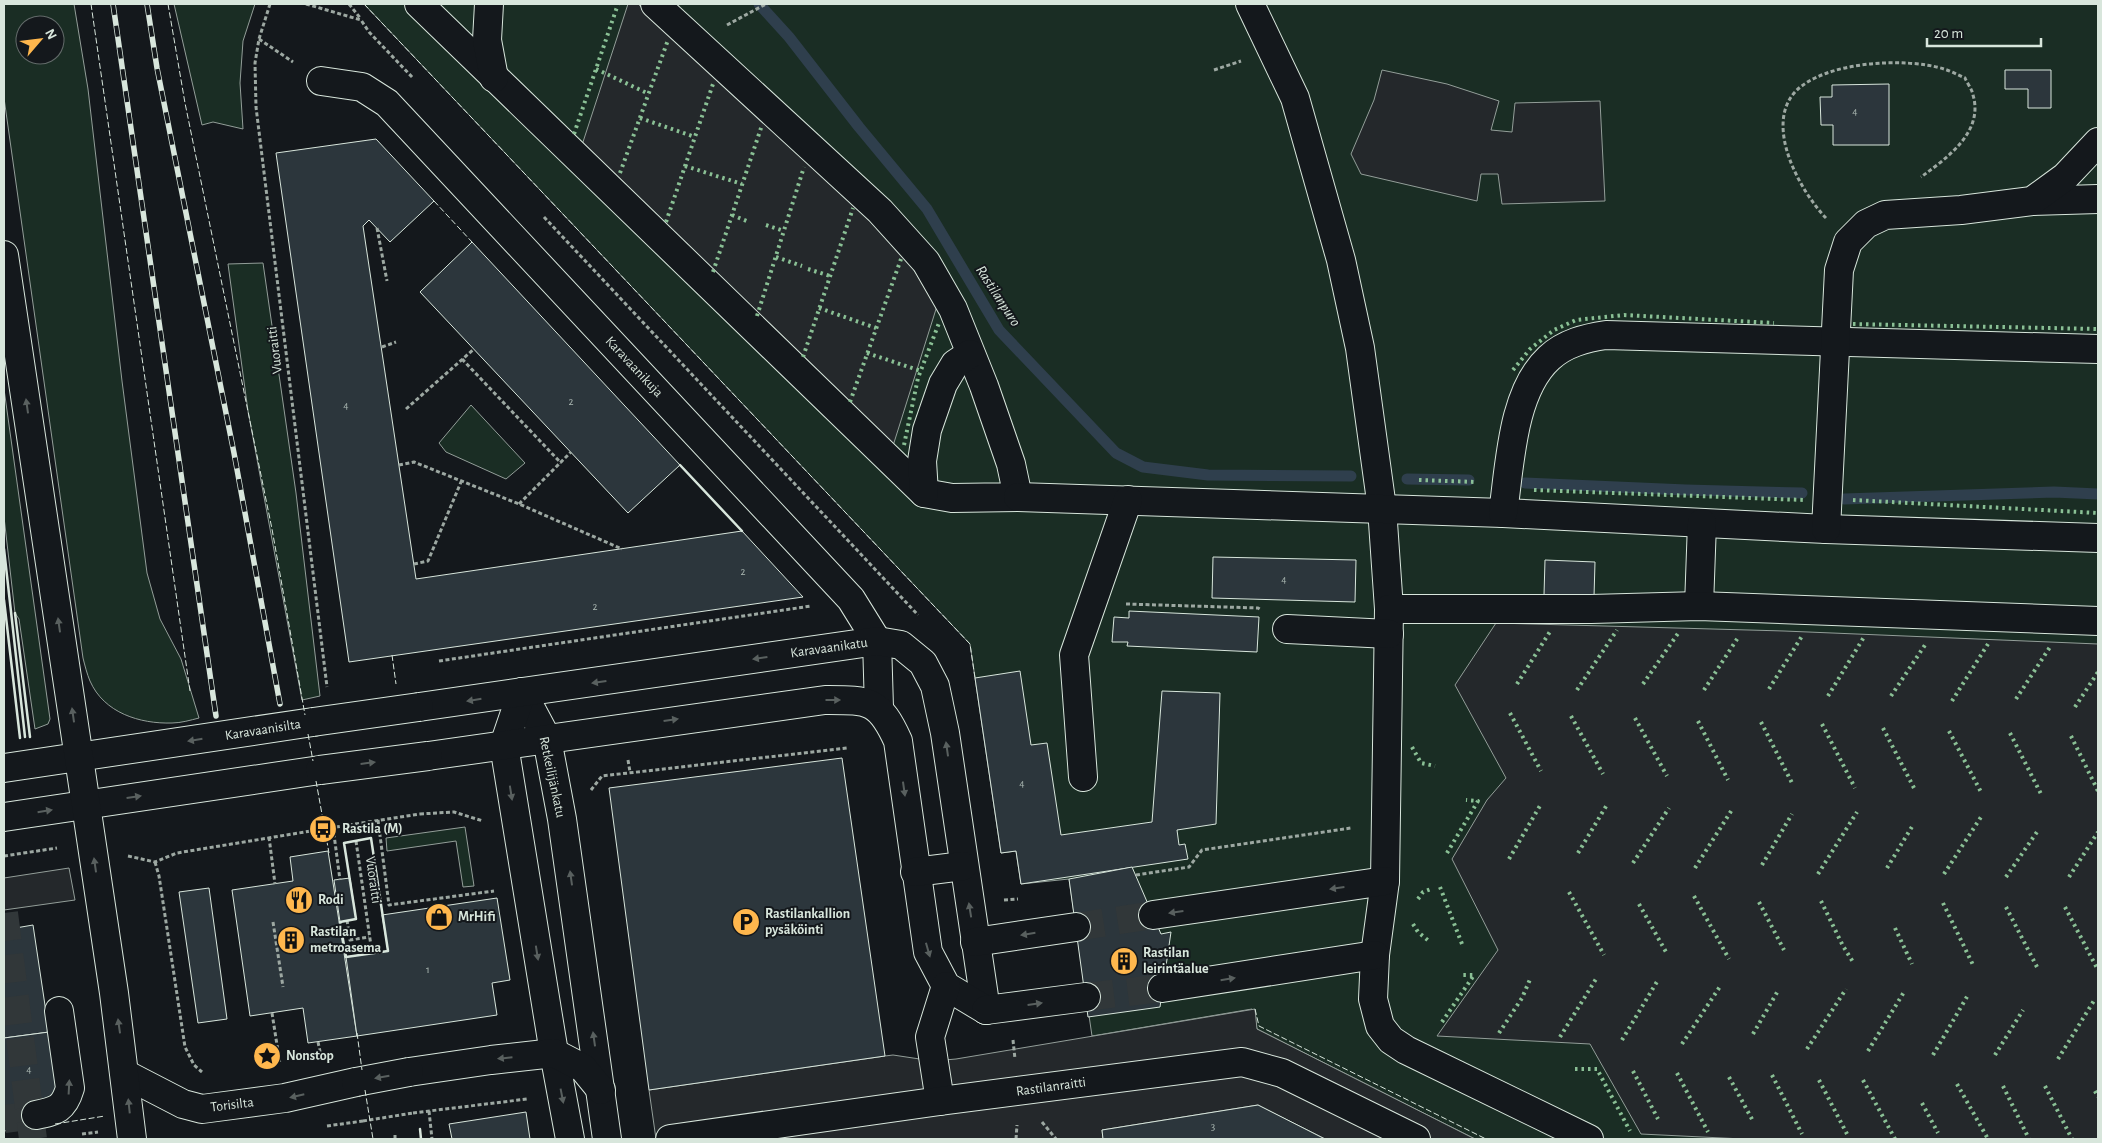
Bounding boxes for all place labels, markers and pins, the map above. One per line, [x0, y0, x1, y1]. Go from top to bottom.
bus stop icon: Rastila (M) [308, 814, 338, 844]
place label: Rastila (M) [342, 822, 403, 836]
restaurant icon: Rodi [284, 885, 314, 915]
place label: Rodi [318, 893, 344, 907]
shop icon: MrHifi [424, 902, 454, 932]
parking icon: Rastilankallion pysäköinti [731, 907, 761, 937]
place label: Rastilankallion pysäköinti [765, 907, 850, 937]
place label: MrHifi [458, 910, 496, 924]
building icon: Rastilan metroasema [276, 925, 306, 955]
place label: Rastilan metroasema [310, 925, 381, 955]
building icon: Rastilan leirintäalue [1109, 946, 1139, 976]
place label: Rastilan leirintäalue [1143, 946, 1209, 976]
place icon: Nonstop [252, 1041, 282, 1071]
place label: Nonstop [286, 1049, 334, 1063]

